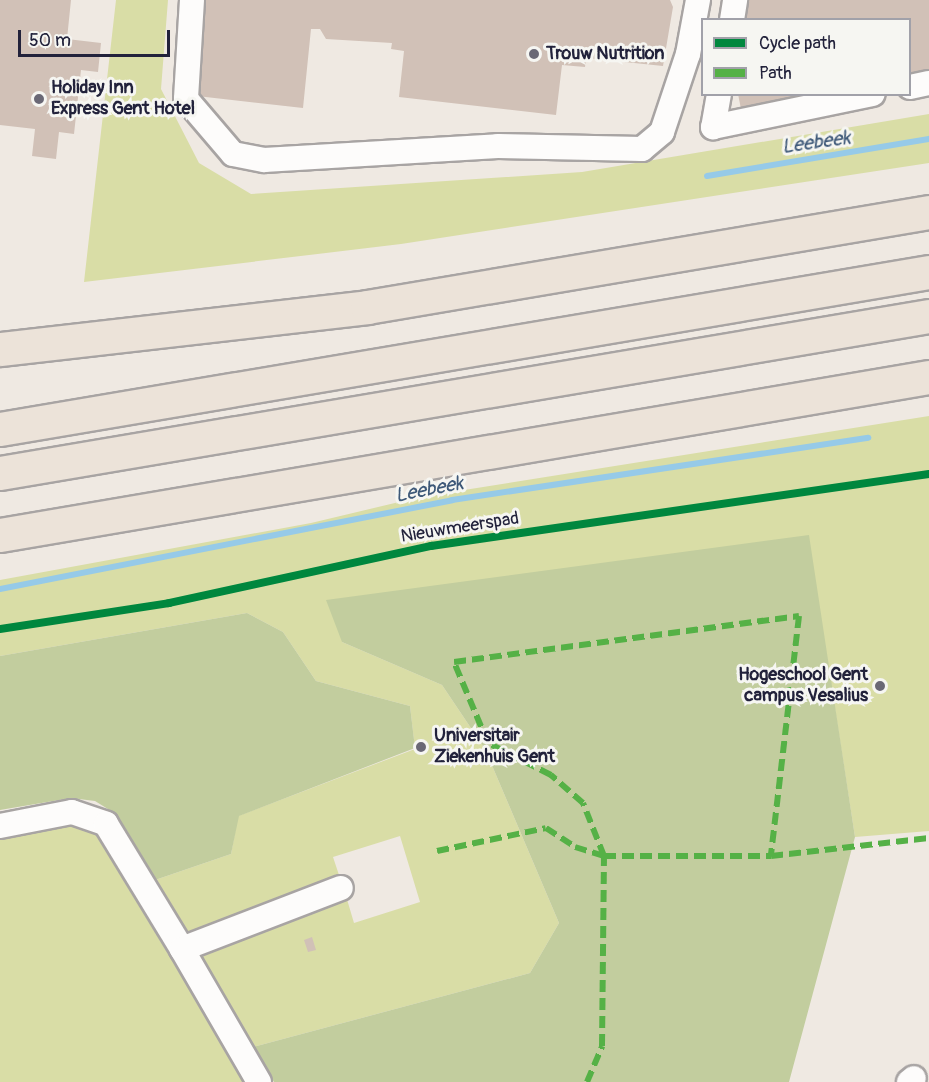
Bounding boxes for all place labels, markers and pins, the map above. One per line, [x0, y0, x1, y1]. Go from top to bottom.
place label: Trouw Nutrition [546, 43, 665, 65]
marker: Trouw Nutrition [527, 47, 541, 61]
place label: Holiday Inn Express Gent Hotel [51, 78, 195, 121]
marker: Holiday Inn Express Gent Hotel [32, 92, 46, 106]
place label: Hogeschool Gent campus Vesalius [738, 665, 868, 708]
marker: Hogeschool Gent campus Vesalius [873, 679, 887, 693]
place label: Universitair Ziekenhuis Gent [434, 726, 555, 768]
marker: Universitair Ziekenhuis Gent [412, 738, 430, 756]

